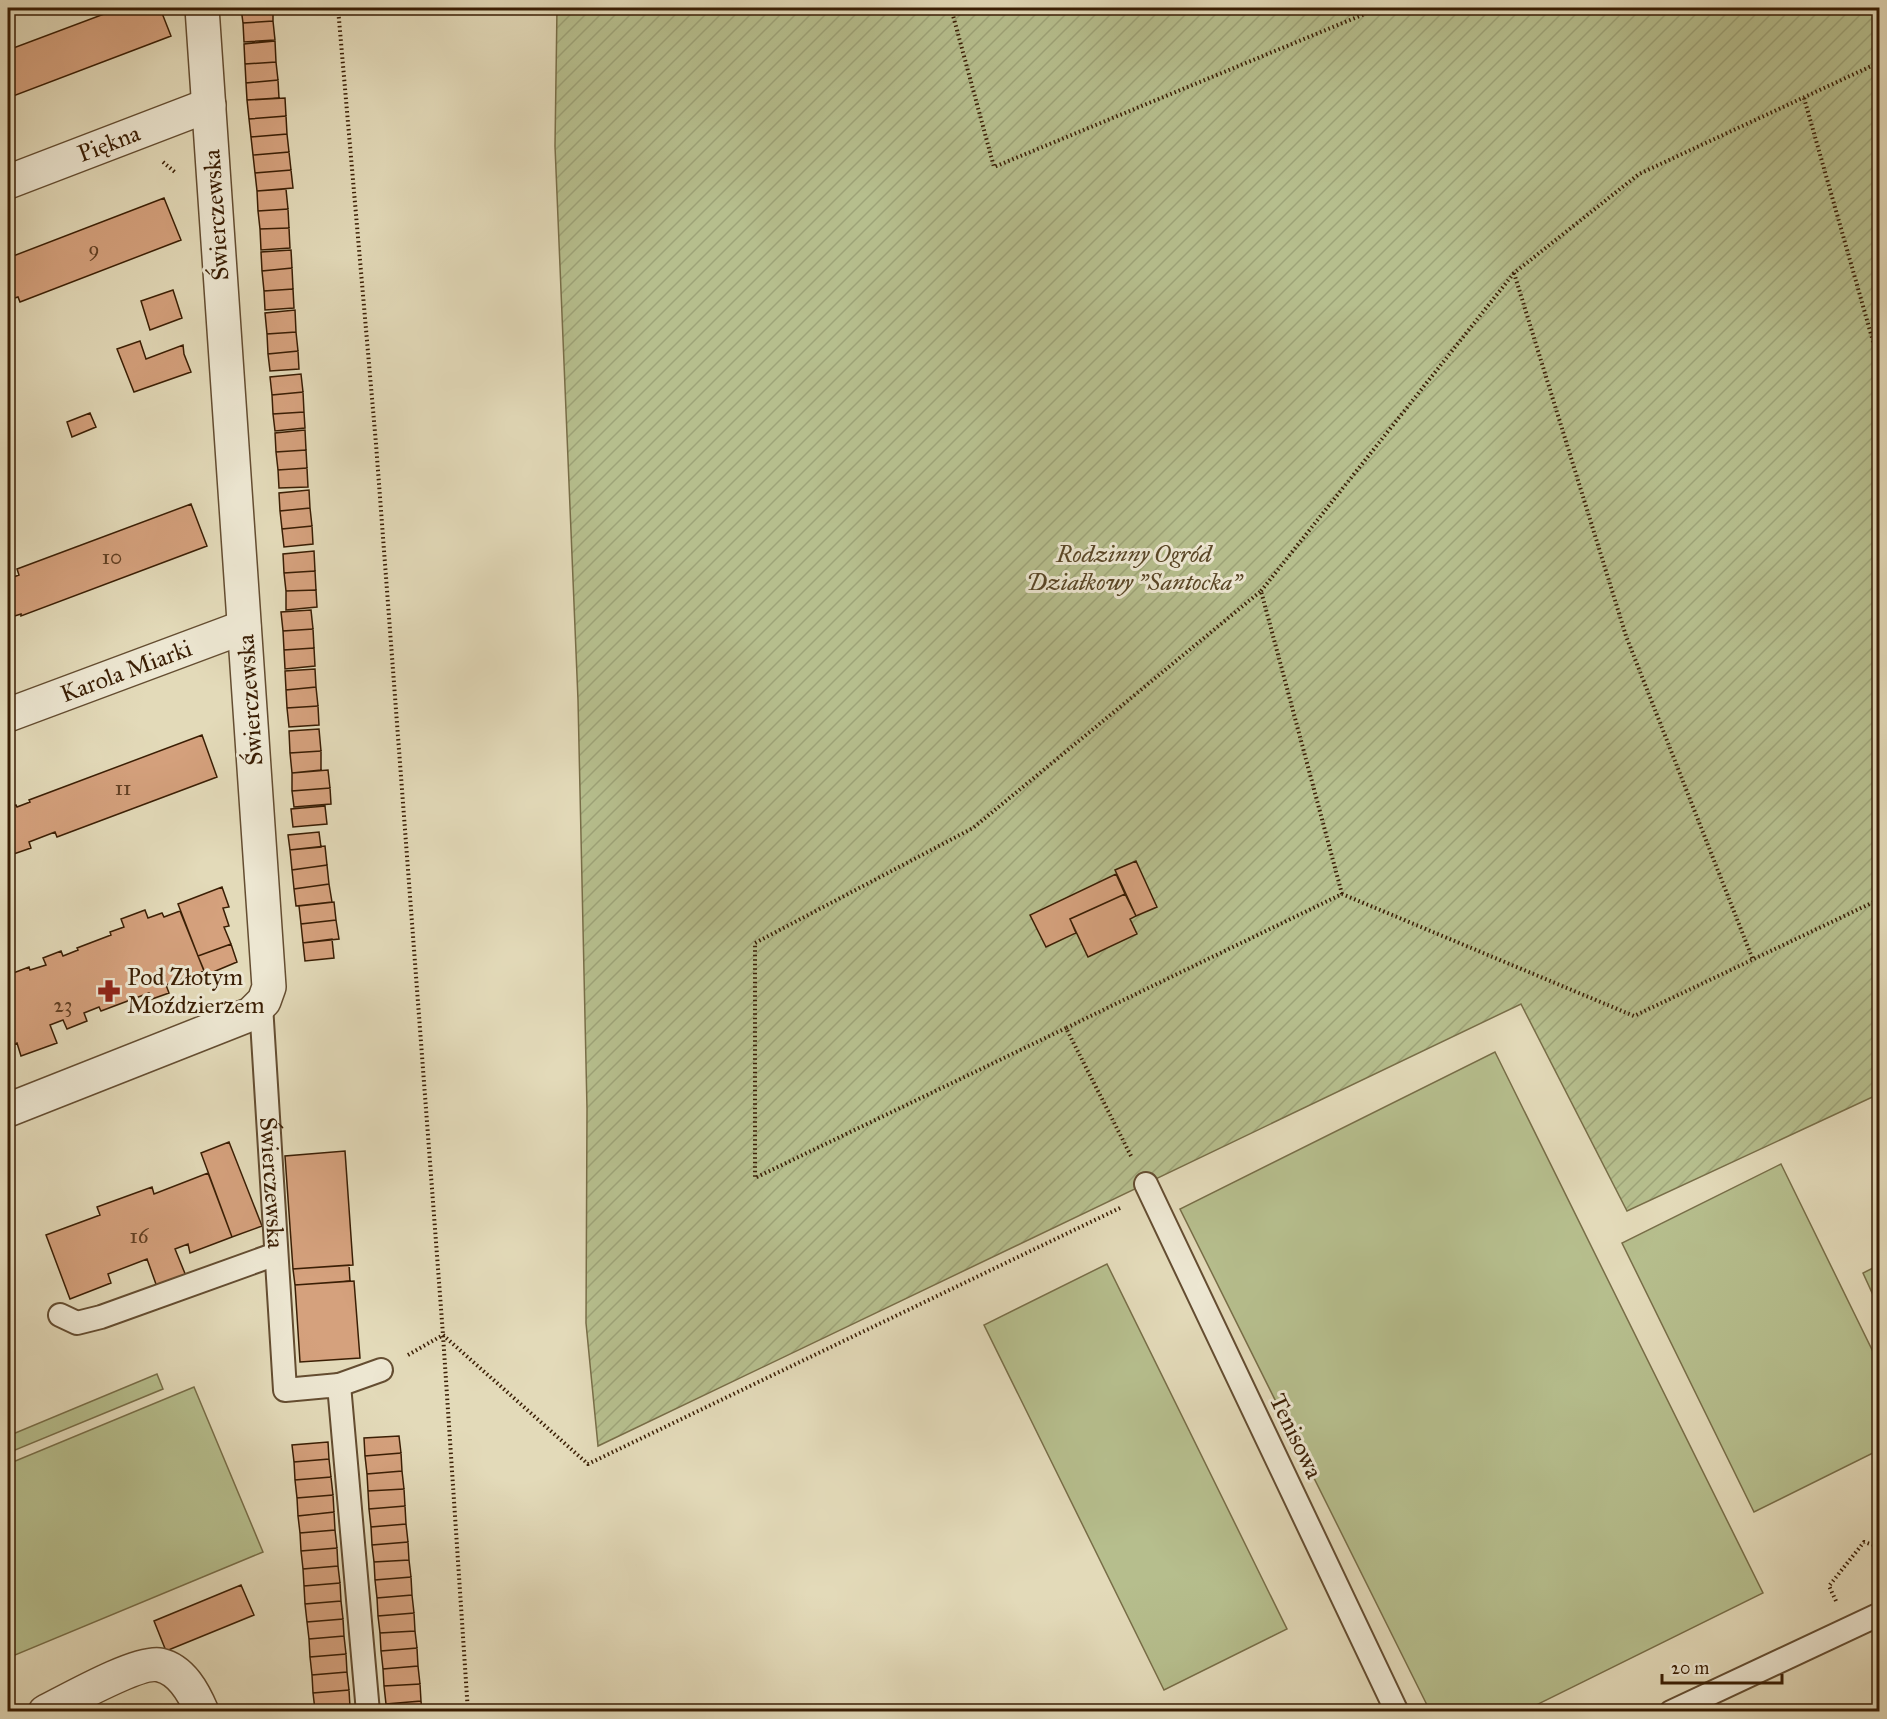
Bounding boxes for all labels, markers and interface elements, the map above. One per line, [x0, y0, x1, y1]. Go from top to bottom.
street label: Piękna [73, 118, 145, 169]
street label: Świerczewska [196, 147, 236, 282]
house number: 9 [88, 236, 100, 262]
park label: Rodzinny Ogród Działkowy "Santocka" [1026, 539, 1244, 597]
house number: 10 [102, 544, 122, 570]
street label: Świerczewska [230, 632, 270, 767]
street label: Karola Miarki [56, 633, 196, 709]
house number: 11 [115, 775, 131, 801]
place label: Pod Złotym Moździerzem [127, 962, 265, 1020]
pharmacy icon: Pod Złotym Moździerzem [96, 978, 122, 1004]
house number: 23 [54, 992, 72, 1018]
street label: Świerczewska [253, 1116, 291, 1250]
house number: 16 [129, 1223, 150, 1249]
street label: Tenisowa [1263, 1389, 1330, 1484]
scale bar [1662, 1647, 1782, 1685]
text: 20 m [1671, 1657, 1709, 1679]

